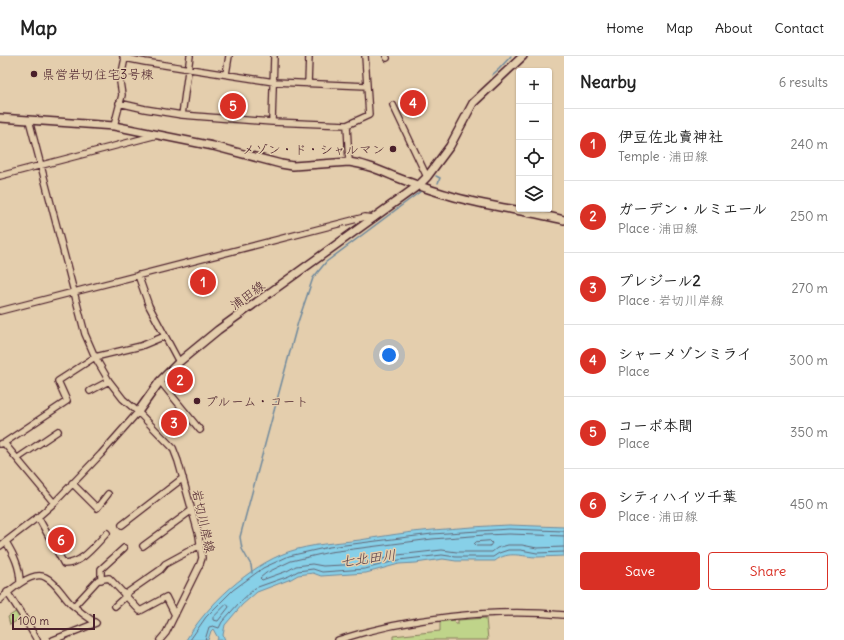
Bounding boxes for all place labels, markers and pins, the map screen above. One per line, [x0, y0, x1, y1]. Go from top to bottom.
place label: 県営岩切住宅3号棟 [42, 66, 153, 83]
marker: 県営岩切住宅3号棟 [29, 69, 39, 79]
pin: 4 [400, 88, 426, 118]
pin: 5 [220, 91, 246, 121]
place label: メゾン・ド・シャルマン [242, 141, 385, 158]
marker: メゾン・ド・シャルマン [388, 144, 398, 154]
pin: 1 [190, 267, 216, 297]
pin: 2 [167, 365, 193, 395]
place label: ブルーム・コート [205, 393, 308, 410]
marker: ブルーム・コート [192, 396, 202, 406]
pin: 3 [161, 408, 187, 438]
pin: 6 [48, 525, 74, 555]

